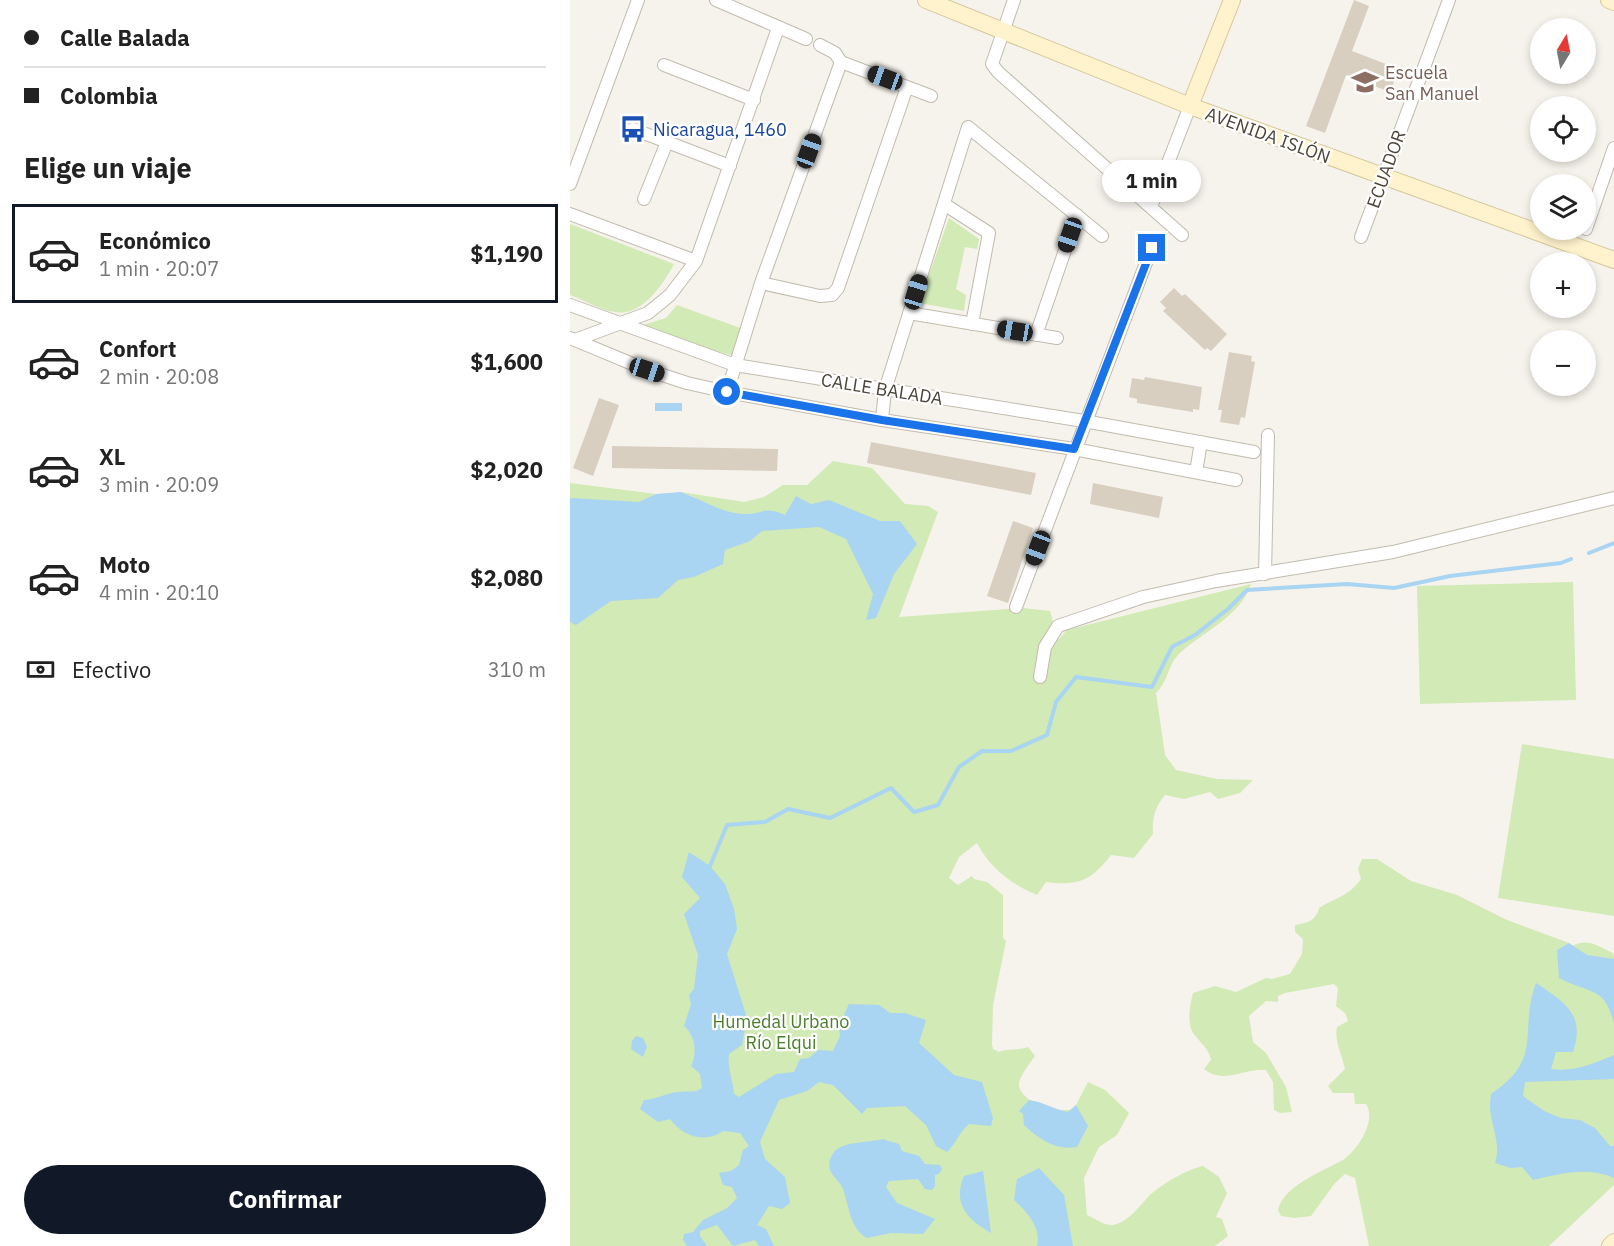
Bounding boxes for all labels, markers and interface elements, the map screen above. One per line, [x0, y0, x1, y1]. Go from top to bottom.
north arrow [1530, 18, 1596, 84]
map controls [1530, 18, 1596, 396]
text: Calle Balada [60, 23, 190, 52]
place label: Escuela San Manuel [1385, 61, 1479, 105]
car [865, 63, 905, 93]
school or university icon: Escuela San Manuel [1350, 67, 1380, 97]
text: Colombia [60, 81, 158, 110]
button: locate [1530, 96, 1596, 162]
street label: AVENIDA ISLÓN [1202, 102, 1334, 168]
bus stop icon: Nicaragua, 1460 [618, 114, 648, 144]
place label: Nicaragua, 1460 [653, 118, 787, 141]
street label: ECUADOR [1361, 127, 1411, 211]
car [794, 131, 824, 171]
text: Elige un viaje [24, 150, 192, 185]
callout: 1 min [1102, 161, 1202, 203]
text: 1 min [1125, 167, 1178, 194]
button: layers [1530, 174, 1596, 240]
car [1056, 215, 1084, 255]
text: Económico [99, 226, 211, 255]
icon: car [27, 227, 81, 281]
route end [1138, 234, 1165, 261]
text: $1,190 [470, 239, 543, 268]
button: + [1530, 252, 1596, 318]
text: 1 min · 20:07 [99, 255, 219, 282]
car [902, 272, 930, 312]
car [996, 319, 1034, 343]
button: − [1530, 330, 1596, 396]
text: Confort [99, 334, 177, 363]
icon: car [27, 335, 81, 389]
text: $1,600 [470, 347, 543, 376]
car [627, 356, 667, 384]
text: 2 min · 20:08 [99, 363, 219, 390]
street label: CALLE BALADA [820, 368, 945, 410]
route start [713, 378, 740, 405]
text: XL [99, 442, 125, 471]
icon: car [27, 443, 81, 497]
text: $2,020 [470, 455, 543, 484]
text: 3 min · 20:09 [99, 471, 219, 498]
car [1023, 528, 1053, 568]
text: Moto [99, 550, 150, 579]
icon: car [27, 551, 81, 605]
text: $2,080 [470, 563, 543, 592]
text: 4 min · 20:10 [99, 579, 219, 606]
icon: cash [24, 653, 57, 686]
text: Efectivo [72, 655, 151, 684]
text: 310 m [488, 656, 546, 683]
park label: Humedal Urbano Río Elqui [713, 1010, 849, 1054]
button: Confirmar [24, 1165, 546, 1234]

